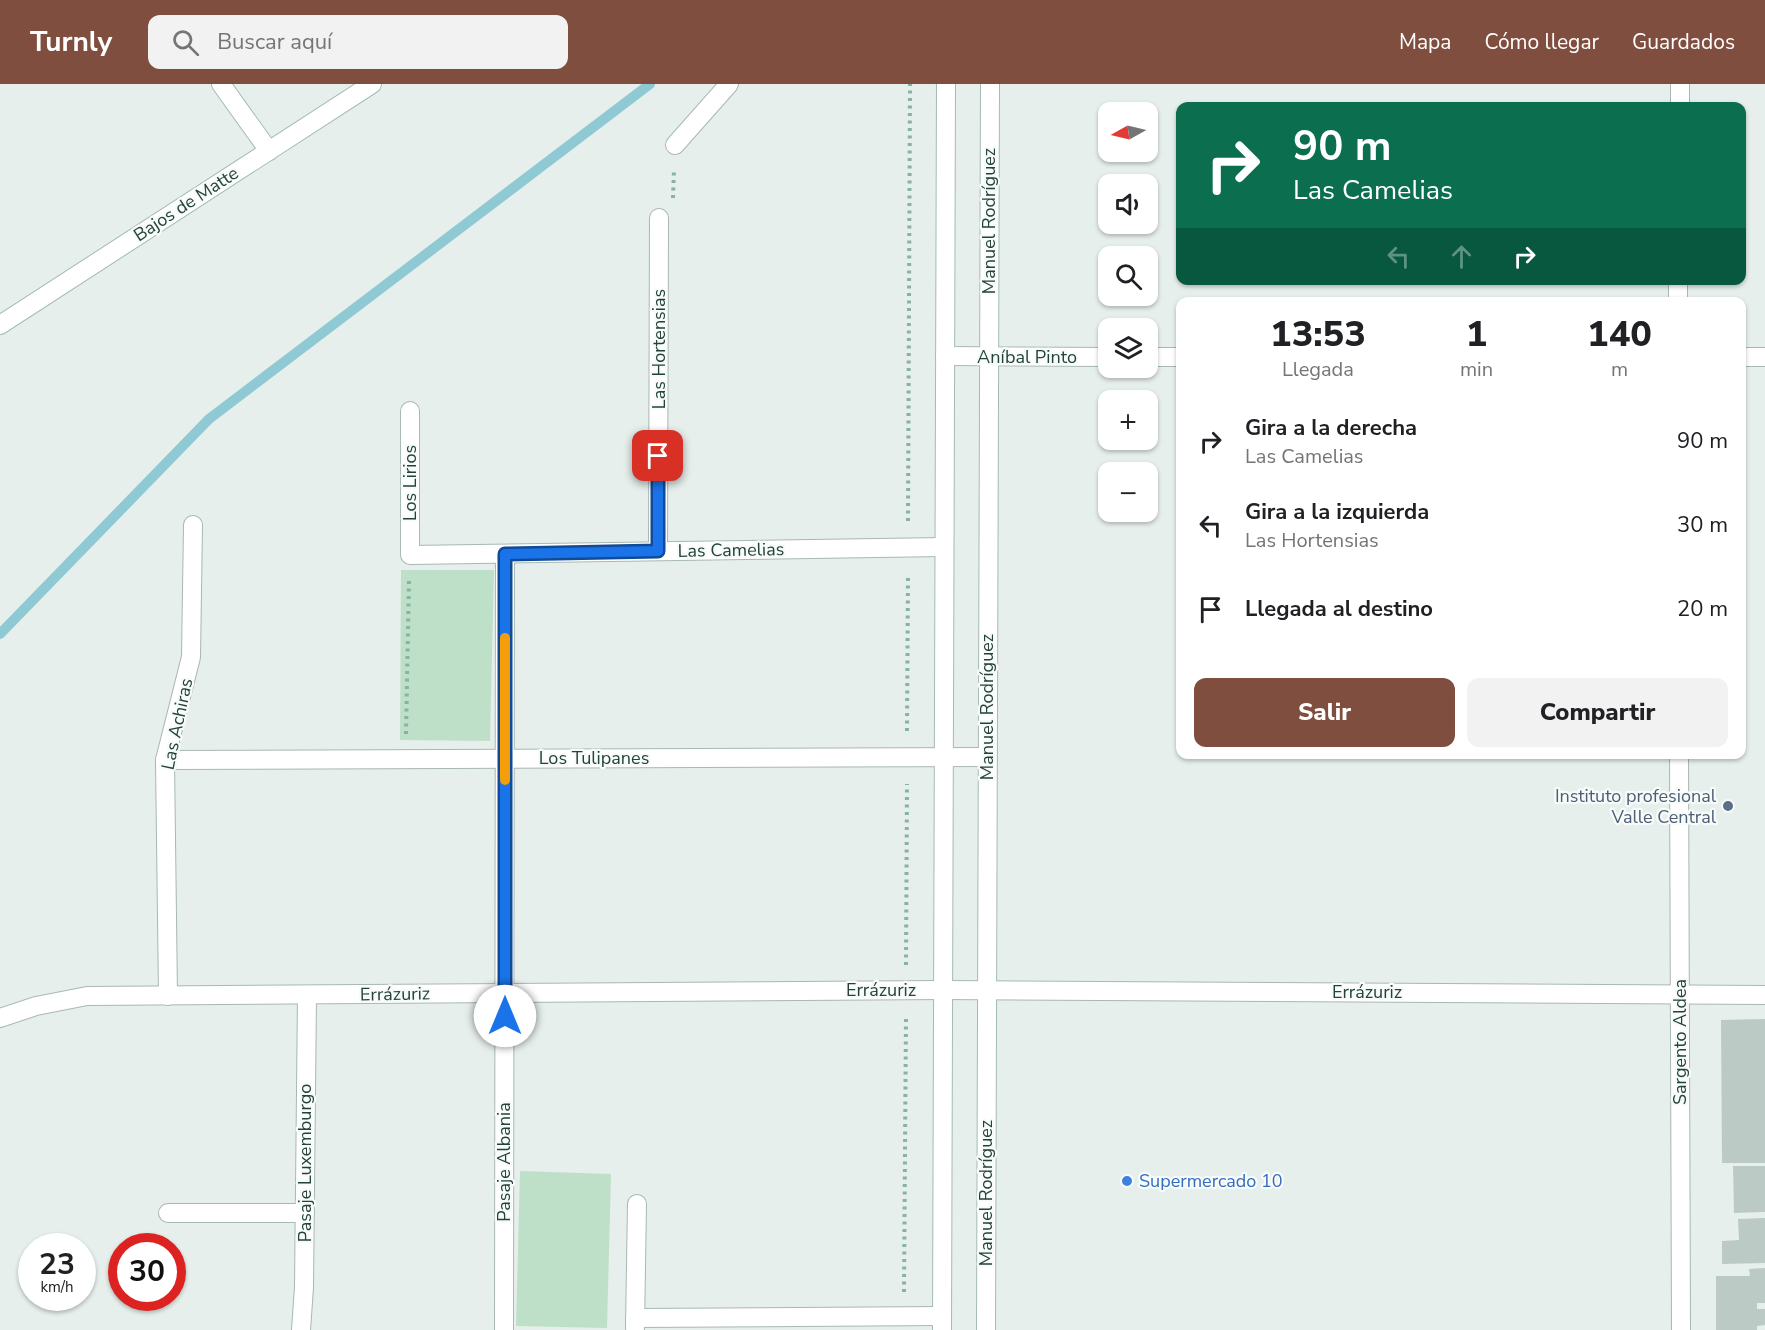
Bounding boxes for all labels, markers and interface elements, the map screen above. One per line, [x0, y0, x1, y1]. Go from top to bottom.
search box [148, 15, 568, 69]
text: Turnly [30, 23, 112, 61]
icon: search [169, 26, 202, 59]
text: Buscar aquí [217, 27, 332, 57]
text: Mapa [1399, 28, 1451, 56]
text: Cómo llegar [1484, 28, 1599, 56]
text: Guardados [1632, 28, 1735, 56]
north arrow [1098, 102, 1158, 162]
map controls [1098, 102, 1158, 522]
text: 90 m [1293, 118, 1392, 175]
icon: right [1194, 126, 1272, 204]
street label: Manuel Rodríguez [977, 148, 1001, 294]
street label: Bajos de Matte [129, 161, 243, 247]
text: Las Camelias [1293, 172, 1453, 209]
button: sound [1098, 174, 1158, 234]
icon: left [1382, 240, 1415, 273]
icon: ahead [1445, 240, 1478, 273]
icon: right [1508, 240, 1541, 273]
button: search [1098, 246, 1158, 306]
street label: Las Hortensias [647, 289, 671, 409]
text: 13:53 [1270, 310, 1366, 359]
text: 1 [1466, 310, 1487, 359]
text: 140 [1587, 310, 1652, 359]
button: layers [1098, 318, 1158, 378]
street label: Aníbal Pinto [977, 345, 1077, 369]
text: Llegada [1282, 356, 1354, 383]
text: min [1460, 356, 1493, 383]
text: m [1611, 356, 1628, 383]
button: + [1098, 390, 1158, 450]
text: Gira a la derecha [1245, 413, 1417, 443]
icon: right [1194, 425, 1227, 458]
text: 90 m [1677, 426, 1728, 456]
pin [632, 430, 683, 481]
icon: arrive [641, 439, 674, 472]
text: Las Camelias [1245, 443, 1364, 470]
street label: Los Lirios [398, 445, 422, 521]
button: − [1098, 462, 1158, 522]
text: Gira a la izquierda [1245, 497, 1429, 527]
icon: left [1194, 509, 1227, 542]
text: 30 m [1677, 510, 1728, 540]
text: Las Hortensias [1245, 527, 1379, 554]
street label: Las Camelias [677, 537, 785, 563]
icon: arrive [1194, 593, 1227, 626]
text: Llegada al destino [1245, 594, 1433, 624]
text: 20 m [1677, 594, 1728, 624]
street label: Manuel Rodríguez [975, 634, 999, 780]
street label: Las Achiras [156, 676, 198, 772]
button: Salir [1194, 678, 1455, 747]
button: Compartir [1467, 678, 1728, 747]
street label: Los Tulipanes [539, 746, 649, 770]
place label: Instituto profesional Valle Central [1555, 784, 1717, 829]
marker: Instituto profesional Valle Central [1721, 799, 1735, 813]
street label: Errázuriz [846, 978, 916, 1002]
street label: Sargento Aldea [1668, 979, 1692, 1105]
street label: Errázuriz [1332, 980, 1402, 1004]
street label: Errázuriz [360, 981, 430, 1007]
position arrow [473, 984, 537, 1048]
street label: Pasaje Luxemburgo [293, 1084, 317, 1242]
street label: Pasaje Albania [492, 1102, 516, 1222]
street label: Manuel Rodríguez [974, 1120, 998, 1266]
place label: Supermercado 10 [1139, 1169, 1283, 1193]
marker: Supermercado 10 [1120, 1174, 1134, 1188]
speed limit sign: 30 [108, 1233, 186, 1311]
text: 23 [39, 1244, 75, 1285]
text: km/h [40, 1277, 74, 1297]

